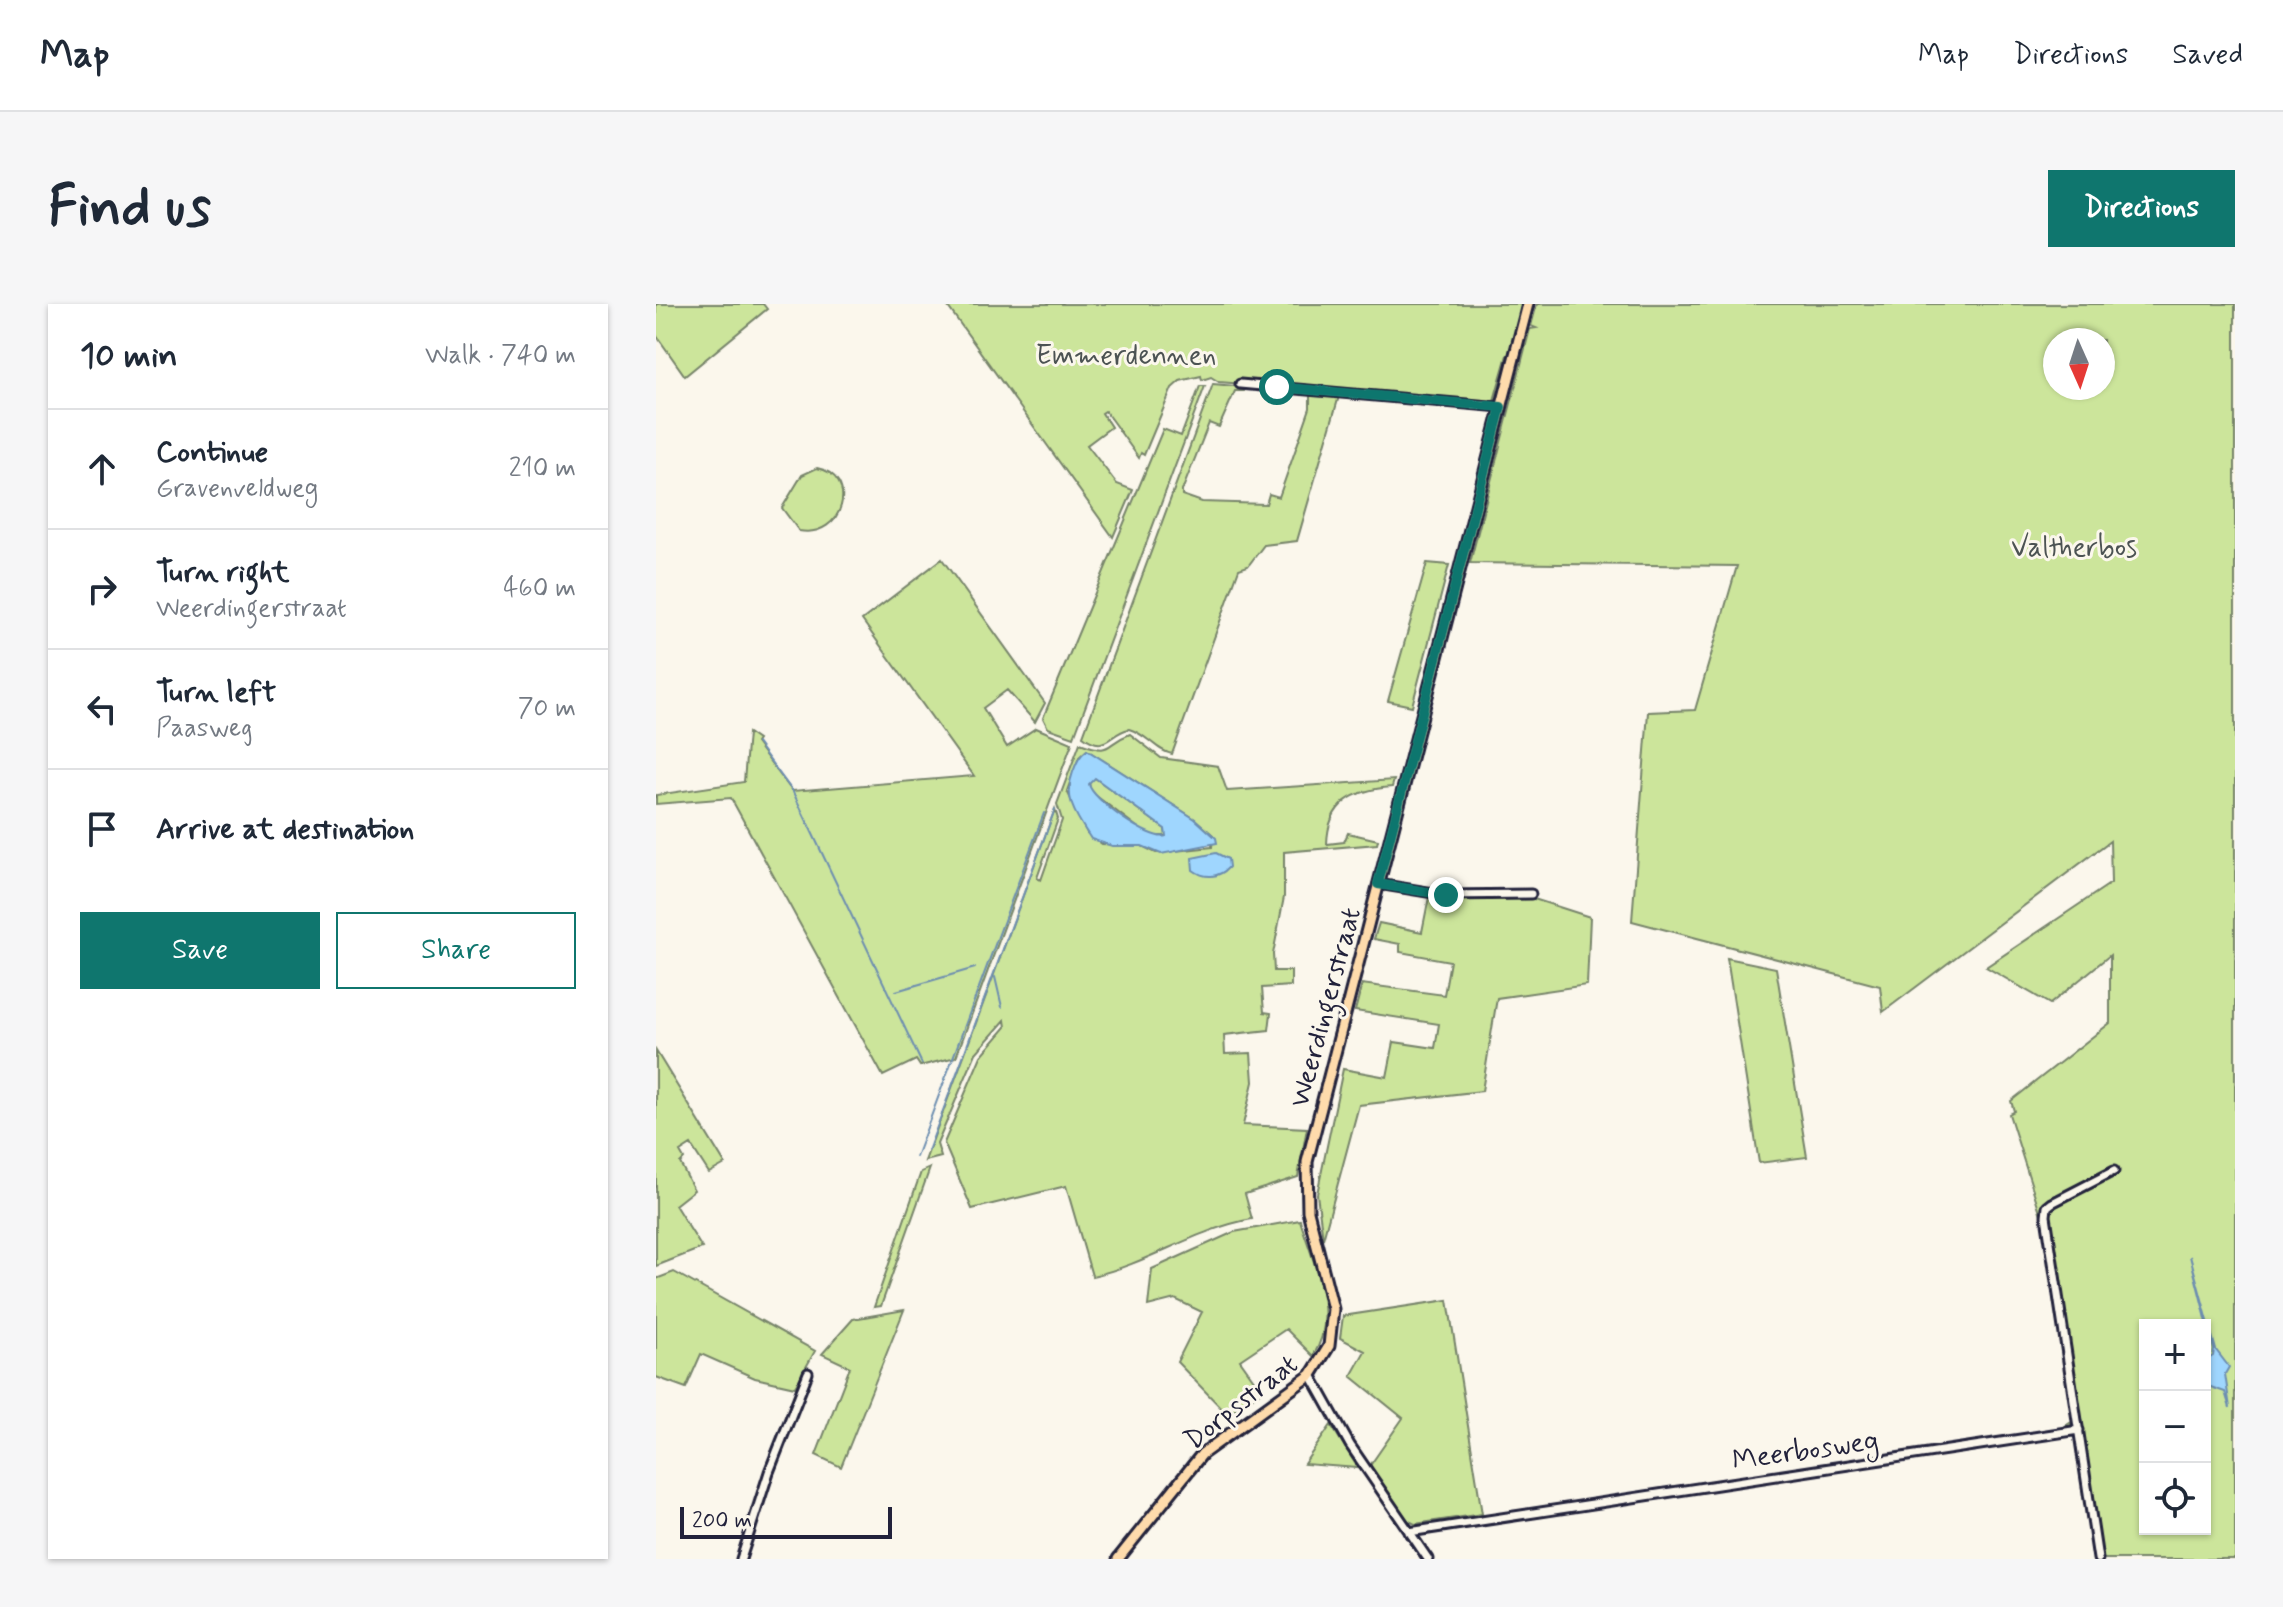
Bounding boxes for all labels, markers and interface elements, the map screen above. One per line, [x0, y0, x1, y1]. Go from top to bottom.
text: Map [40, 31, 110, 80]
text: Map [1918, 37, 1969, 74]
text: Directions [2013, 37, 2128, 74]
text: Saved [2172, 37, 2243, 74]
button: Directions [2048, 170, 2235, 247]
text: Find us [48, 172, 211, 245]
north arrow [2043, 328, 2115, 400]
text: 10 min [80, 334, 178, 379]
park label: Emmerdennen [1036, 338, 1216, 375]
text: Walk · 740 m [425, 339, 576, 373]
route start [1259, 369, 1295, 405]
text: Continue [156, 433, 268, 472]
icon: ahead [80, 447, 124, 491]
text: 210 m [509, 452, 576, 486]
text: Gravenveldweg [156, 472, 318, 506]
park label: Valtherbos [2011, 530, 2137, 567]
text: Turn right [156, 553, 289, 592]
icon: right [80, 567, 124, 611]
text: 460 m [503, 572, 576, 606]
text: Weerdingerstraat [156, 592, 347, 626]
text: Turn left [156, 673, 276, 712]
icon: left [80, 687, 124, 731]
text: 70 m [518, 692, 576, 726]
text: Paasweg [156, 712, 252, 746]
icon: arrive [80, 807, 124, 851]
text: Arrive at destination [156, 810, 414, 849]
route end [1428, 877, 1464, 913]
street label: Weerdingerstraat [1282, 904, 1374, 1112]
button: Save [80, 912, 320, 989]
button: Share [336, 912, 576, 989]
map controls [2139, 1319, 2211, 1535]
button: + [2139, 1319, 2211, 1391]
street label: Dorpsstraat [1177, 1347, 1306, 1459]
button: − [2139, 1391, 2211, 1463]
street label: Meerbosweg [1730, 1423, 1881, 1482]
button: locate [2139, 1463, 2211, 1535]
scale bar [680, 1503, 892, 1539]
text: 200 m [692, 1507, 752, 1535]

